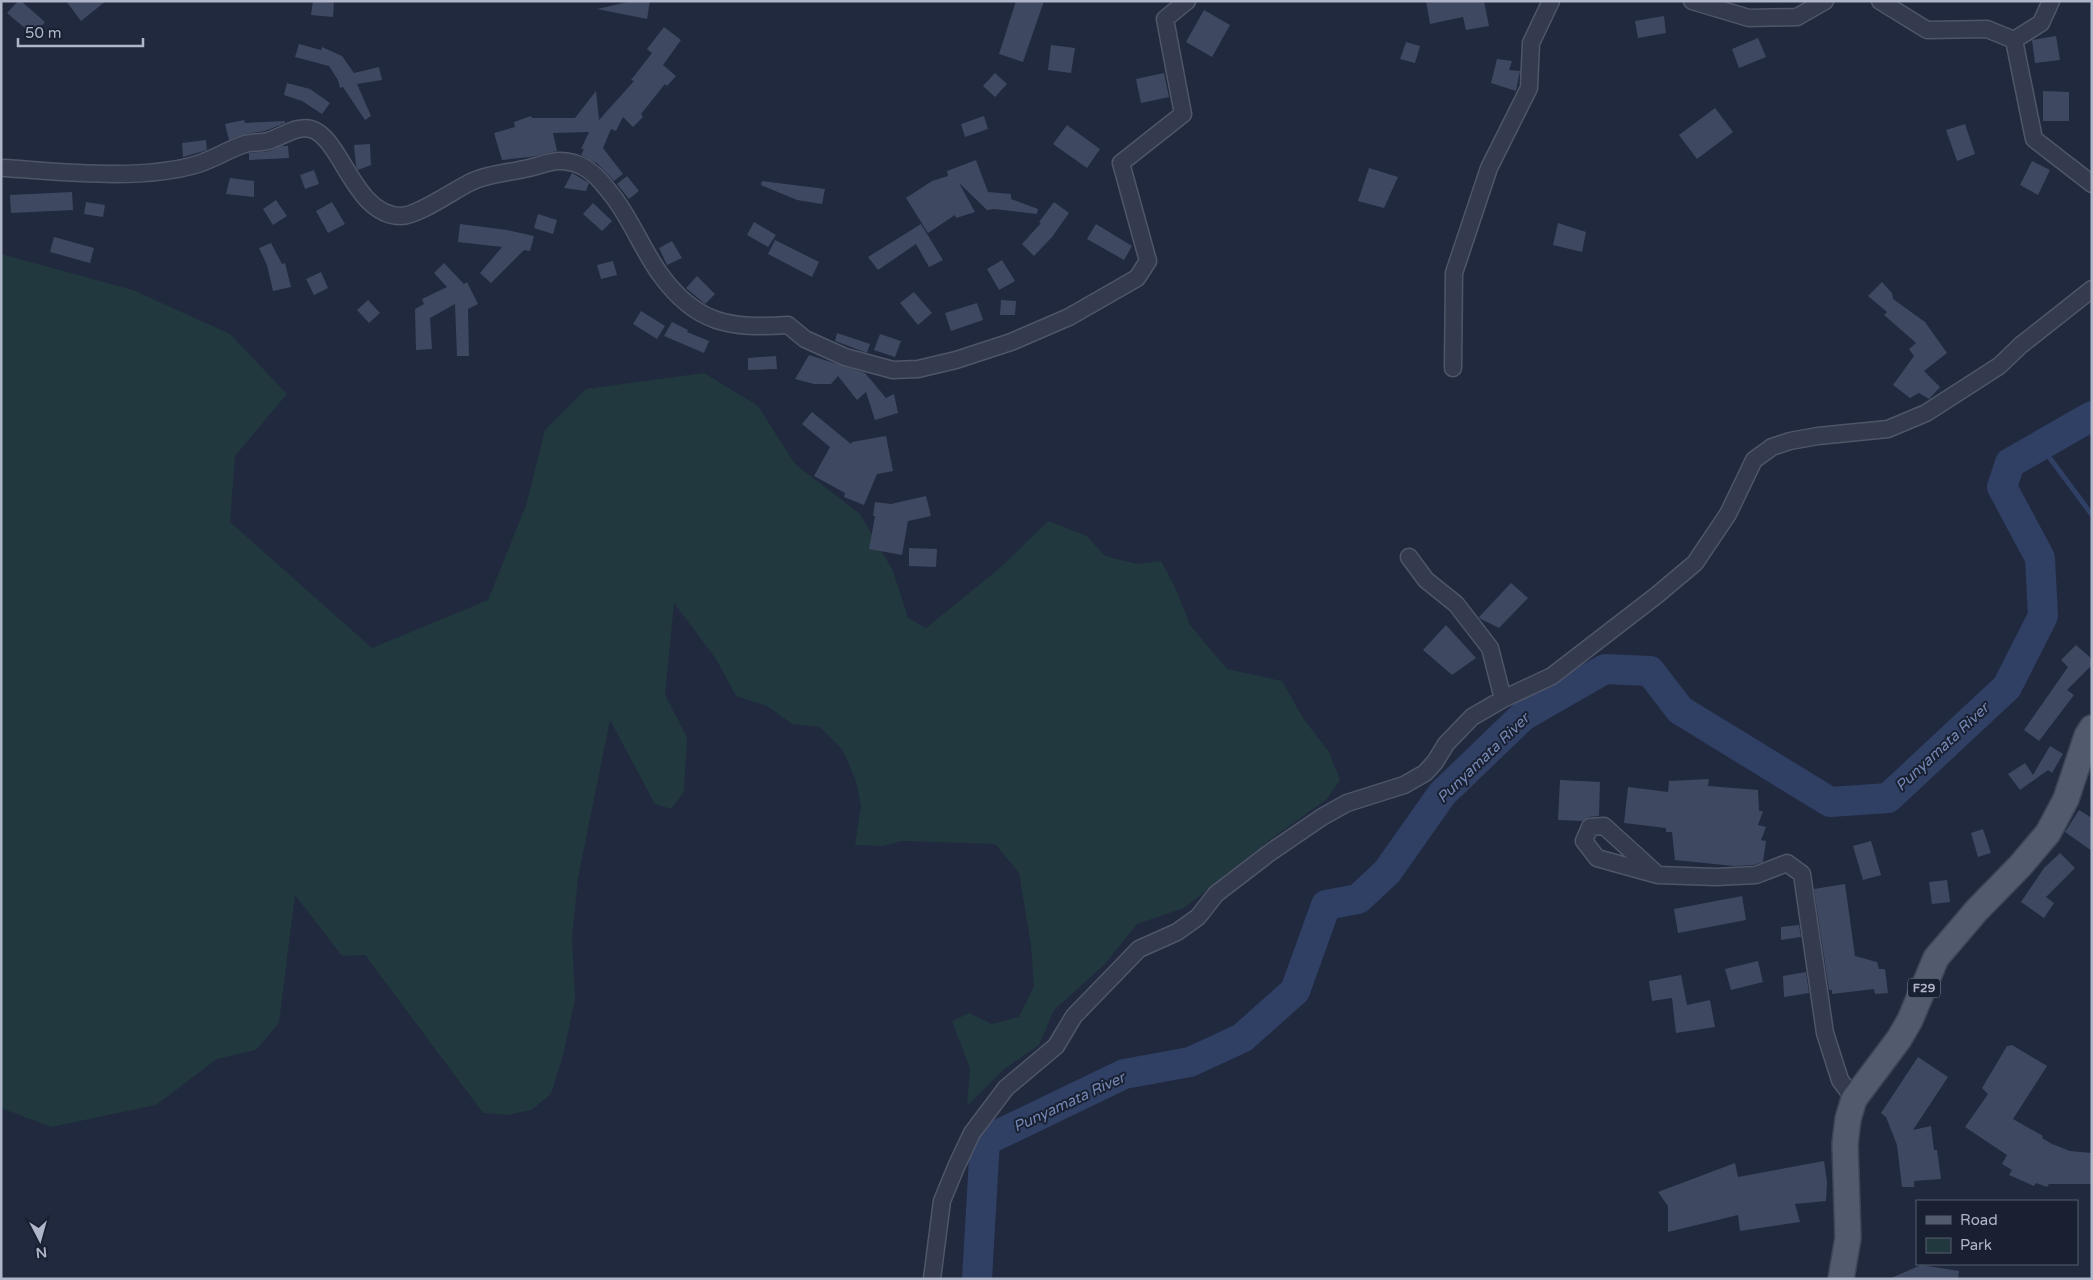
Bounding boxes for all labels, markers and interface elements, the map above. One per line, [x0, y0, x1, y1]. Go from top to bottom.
scale bar [18, 15, 142, 47]
text: 50 m [25, 24, 62, 42]
water label: Punyamata River [1892, 698, 1994, 795]
water label: Punyamata River [1433, 708, 1534, 807]
road number: F29 [1908, 978, 1940, 998]
water label: Punyamata River [1010, 1067, 1130, 1136]
legend [1916, 1200, 2078, 1265]
text: Road [1960, 1211, 1998, 1229]
north arrow [15, 1215, 65, 1265]
text: Park [1960, 1236, 1992, 1254]
text: N [35, 1243, 48, 1261]

